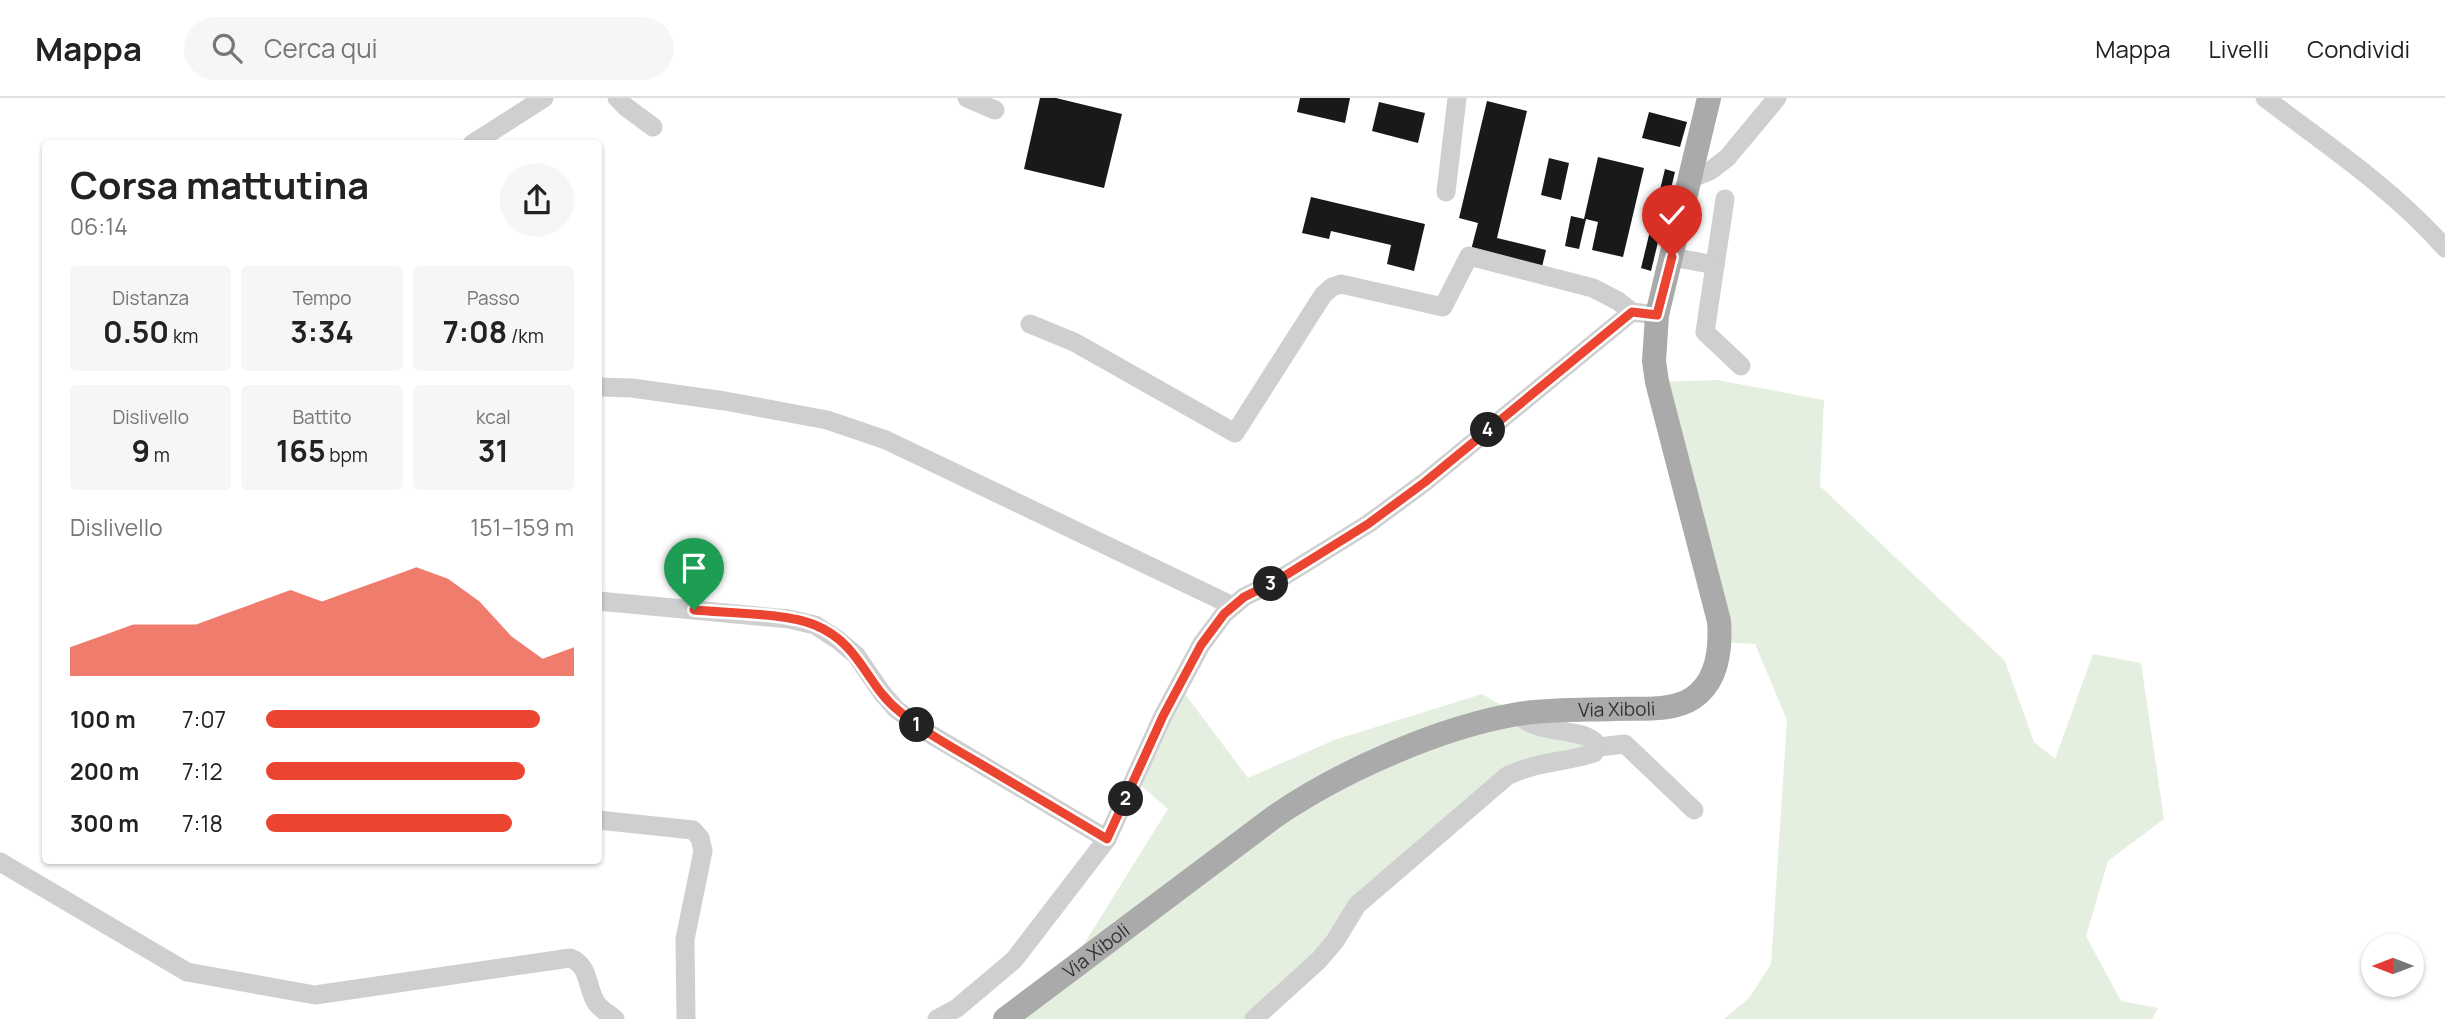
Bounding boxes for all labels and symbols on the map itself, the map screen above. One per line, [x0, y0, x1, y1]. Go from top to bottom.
pin [1642, 185, 1702, 257]
pin: 4 [1470, 412, 1506, 448]
pin [664, 538, 724, 610]
pin: 3 [1254, 566, 1288, 602]
street label: Via Xiboli [1578, 695, 1656, 723]
pin: 1 [900, 708, 934, 742]
pin: 2 [1108, 782, 1144, 816]
street label: Via Xiboli [1057, 917, 1135, 984]
north arrow [2361, 934, 2424, 998]

